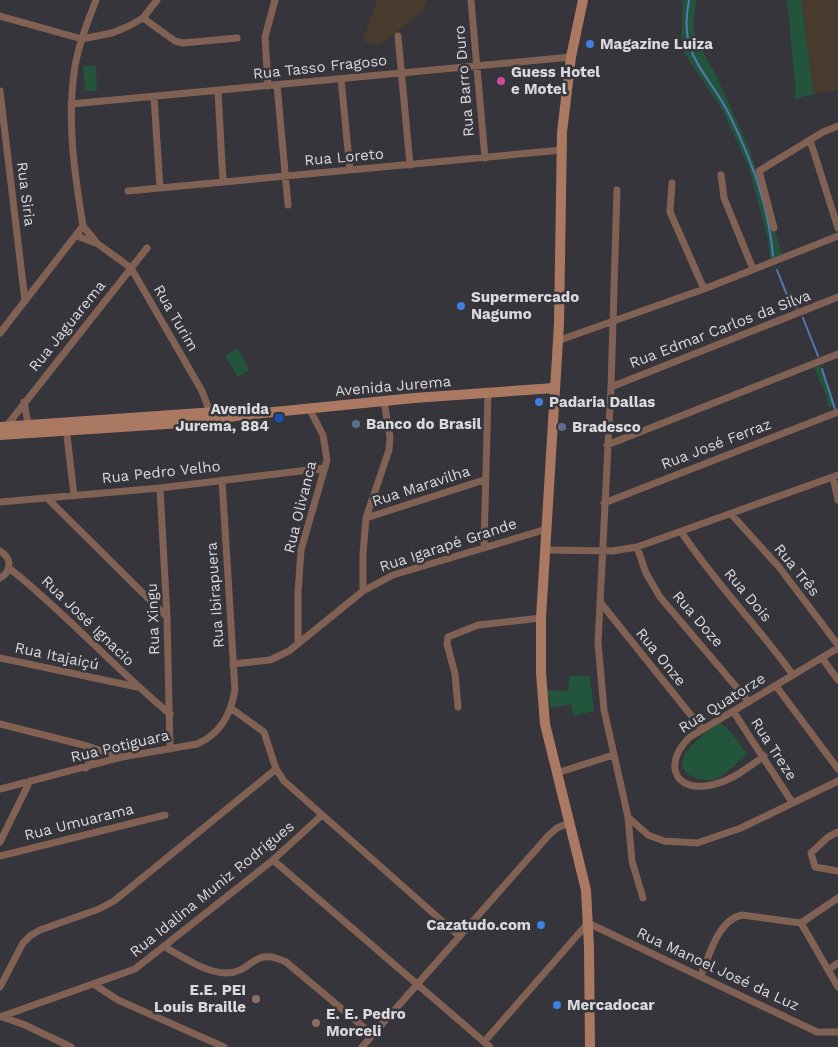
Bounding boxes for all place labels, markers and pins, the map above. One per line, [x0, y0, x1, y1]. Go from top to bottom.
place label: Magazine Luiza [600, 35, 713, 53]
marker: Magazine Luiza [584, 38, 596, 50]
place label: Guess Hotel e Motel [511, 63, 600, 98]
marker: Guess Hotel e Motel [495, 75, 507, 87]
place label: Supermercado Nagumo [471, 288, 579, 323]
marker: Supermercado Nagumo [455, 300, 467, 312]
place label: Padaria Dallas [549, 393, 655, 411]
marker: Padaria Dallas [533, 396, 545, 408]
place label: Avenida Jurema, 884 [175, 400, 269, 435]
marker: Avenida Jurema, 884 [273, 412, 285, 424]
place label: Banco do Brasil [366, 415, 481, 433]
marker: Banco do Brasil [350, 418, 362, 430]
place label: Bradesco [572, 418, 641, 436]
marker: Bradesco [556, 421, 568, 433]
place label: Cazatudo.com [426, 916, 531, 934]
marker: Cazatudo.com [535, 919, 547, 931]
place label: E.E. PEI Louis Braille [154, 981, 246, 1016]
marker: E.E. PEI Louis Braille [250, 993, 262, 1005]
place label: Mercadocar [567, 996, 655, 1014]
marker: Mercadocar [551, 999, 563, 1011]
place label: E. E. Pedro Morceli [326, 1005, 406, 1040]
marker: E. E. Pedro Morceli [310, 1017, 322, 1029]

